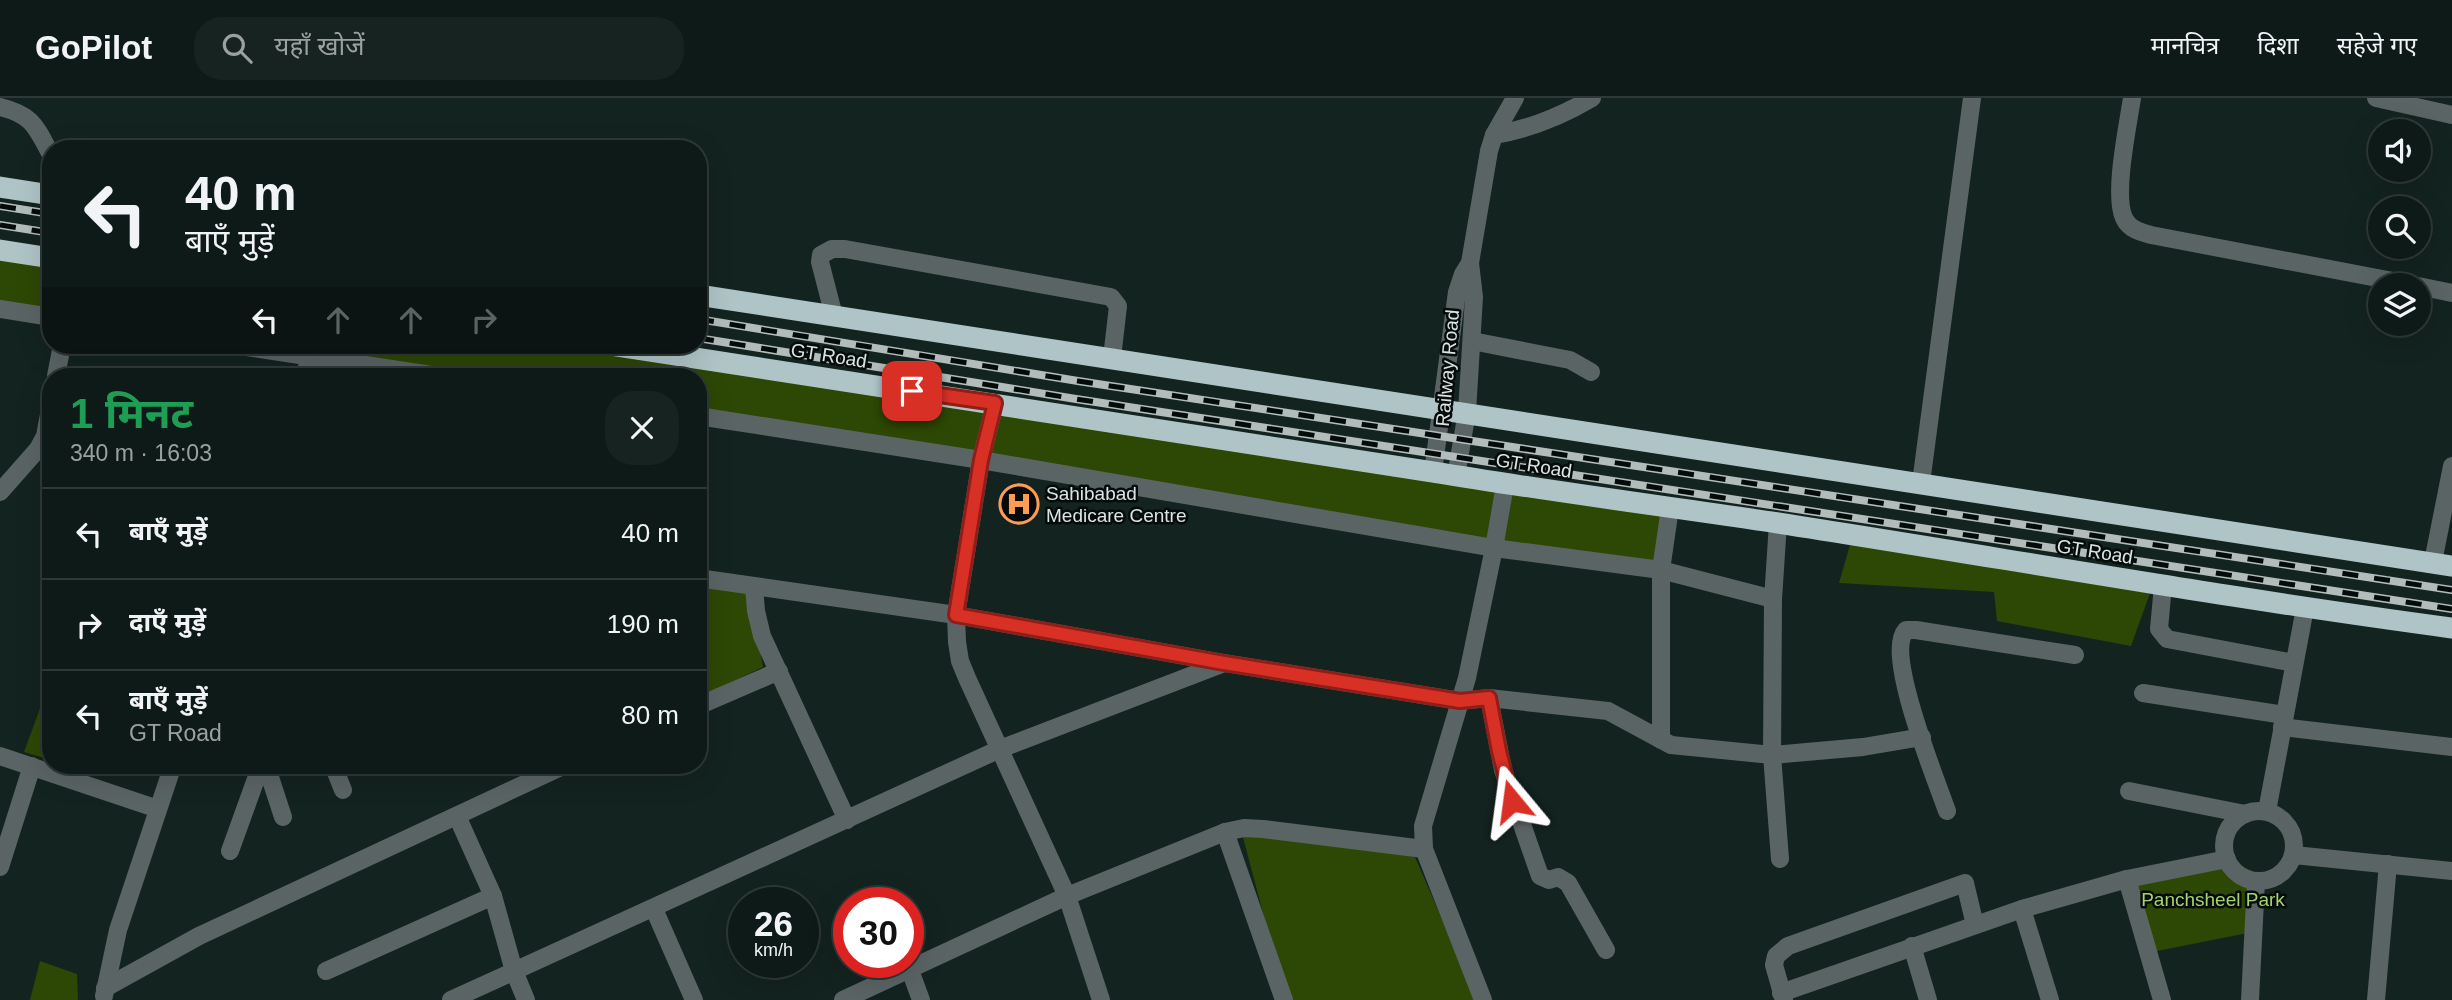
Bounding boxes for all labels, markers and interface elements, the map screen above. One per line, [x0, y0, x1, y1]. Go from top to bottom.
search box [194, 17, 684, 80]
text: GoPilot [35, 29, 152, 66]
icon: search [218, 29, 256, 67]
text: यहाँ खोजें [274, 31, 364, 61]
text: मानचित्र [2151, 32, 2219, 59]
text: दिशा [2257, 32, 2299, 59]
text: सहेजे गए [2337, 32, 2417, 59]
map controls [2368, 119, 2431, 336]
button: sound [2368, 119, 2431, 182]
text: 40 m [185, 166, 297, 220]
icon: left [70, 168, 161, 259]
button: search [2368, 196, 2431, 259]
text: बाएँ मुड़ें [185, 223, 274, 259]
button: layers [2368, 273, 2431, 336]
icon: left [246, 301, 284, 339]
icon: ahead [319, 301, 357, 339]
icon: ahead [392, 301, 430, 339]
icon: right [465, 301, 503, 339]
street label: Railway Road [1432, 309, 1463, 427]
street label: GT Road [789, 339, 868, 372]
pin [882, 361, 942, 421]
icon: arrive [893, 372, 931, 410]
text: 1 मिनट [70, 390, 193, 437]
button: close [605, 391, 679, 465]
text: 340 m · 16:03 [70, 440, 212, 466]
street label: GT Road [1494, 449, 1573, 482]
hospital icon: Sahibabad Medicare Centre [998, 483, 1040, 525]
place label: Sahibabad Medicare Centre [1046, 483, 1186, 526]
icon: left [70, 515, 108, 553]
text: बाएँ मुड़ें [129, 516, 208, 546]
text: 40 m [621, 518, 679, 548]
street label: GT Road [2055, 535, 2134, 568]
icon: right [70, 606, 108, 644]
text: दाएँ मुड़ें [129, 607, 206, 637]
text: 190 m [607, 609, 679, 639]
text: बाएँ मुड़ें [129, 685, 208, 715]
icon: left [70, 697, 108, 735]
text: 80 m [621, 700, 679, 730]
text: GT Road [129, 720, 222, 746]
position arrow [1475, 764, 1549, 838]
speed limit sign: 30 [833, 887, 924, 978]
park label: Panchsheel Park [2141, 889, 2285, 910]
text: 26 [754, 904, 793, 943]
text: km/h [754, 940, 793, 960]

